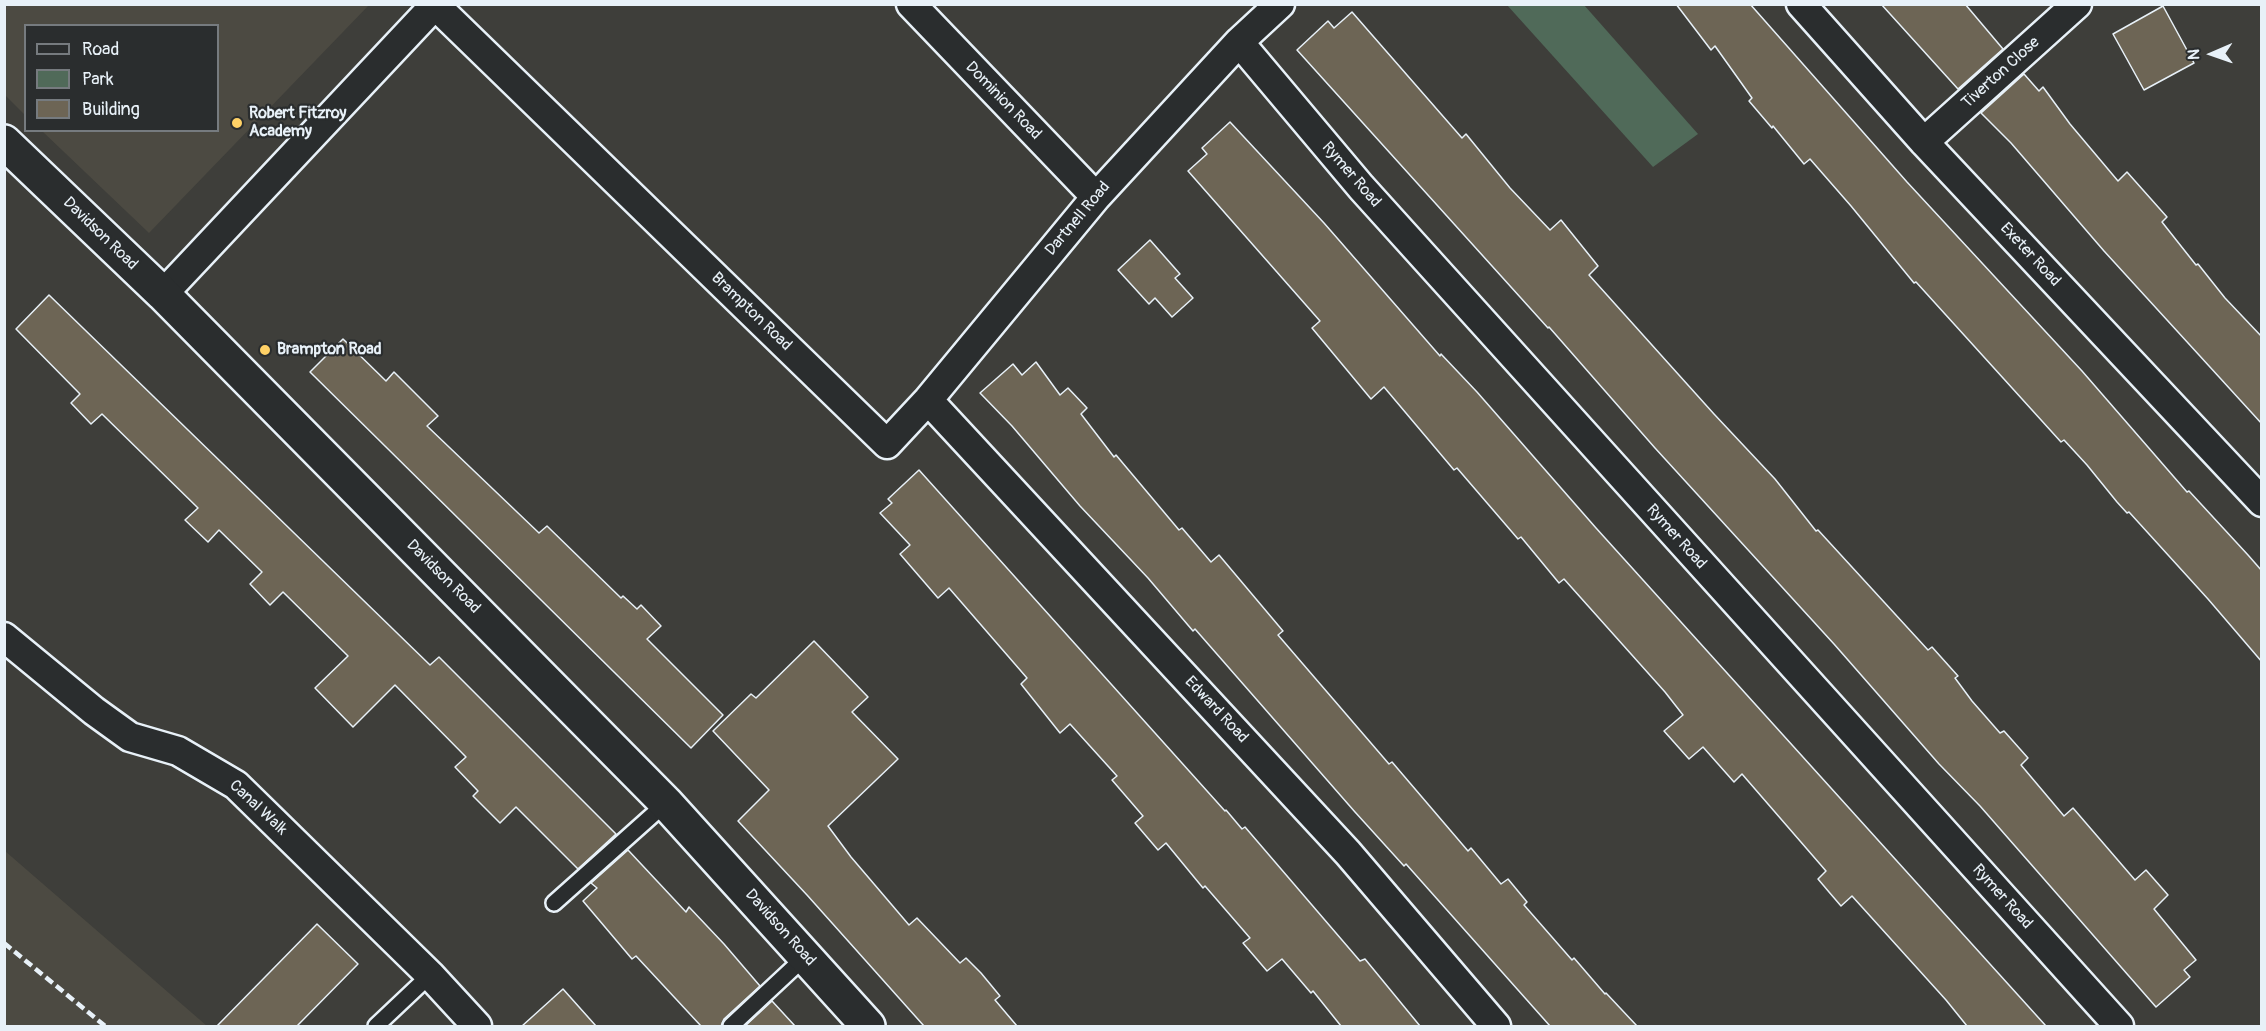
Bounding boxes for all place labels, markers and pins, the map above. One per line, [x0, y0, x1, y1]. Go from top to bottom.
place label: Robert Fitzroy Academy [249, 104, 346, 142]
marker: Robert Fitzroy Academy [230, 116, 244, 130]
place label: Brampton Road [277, 340, 382, 360]
marker: Brampton Road [258, 343, 272, 357]

